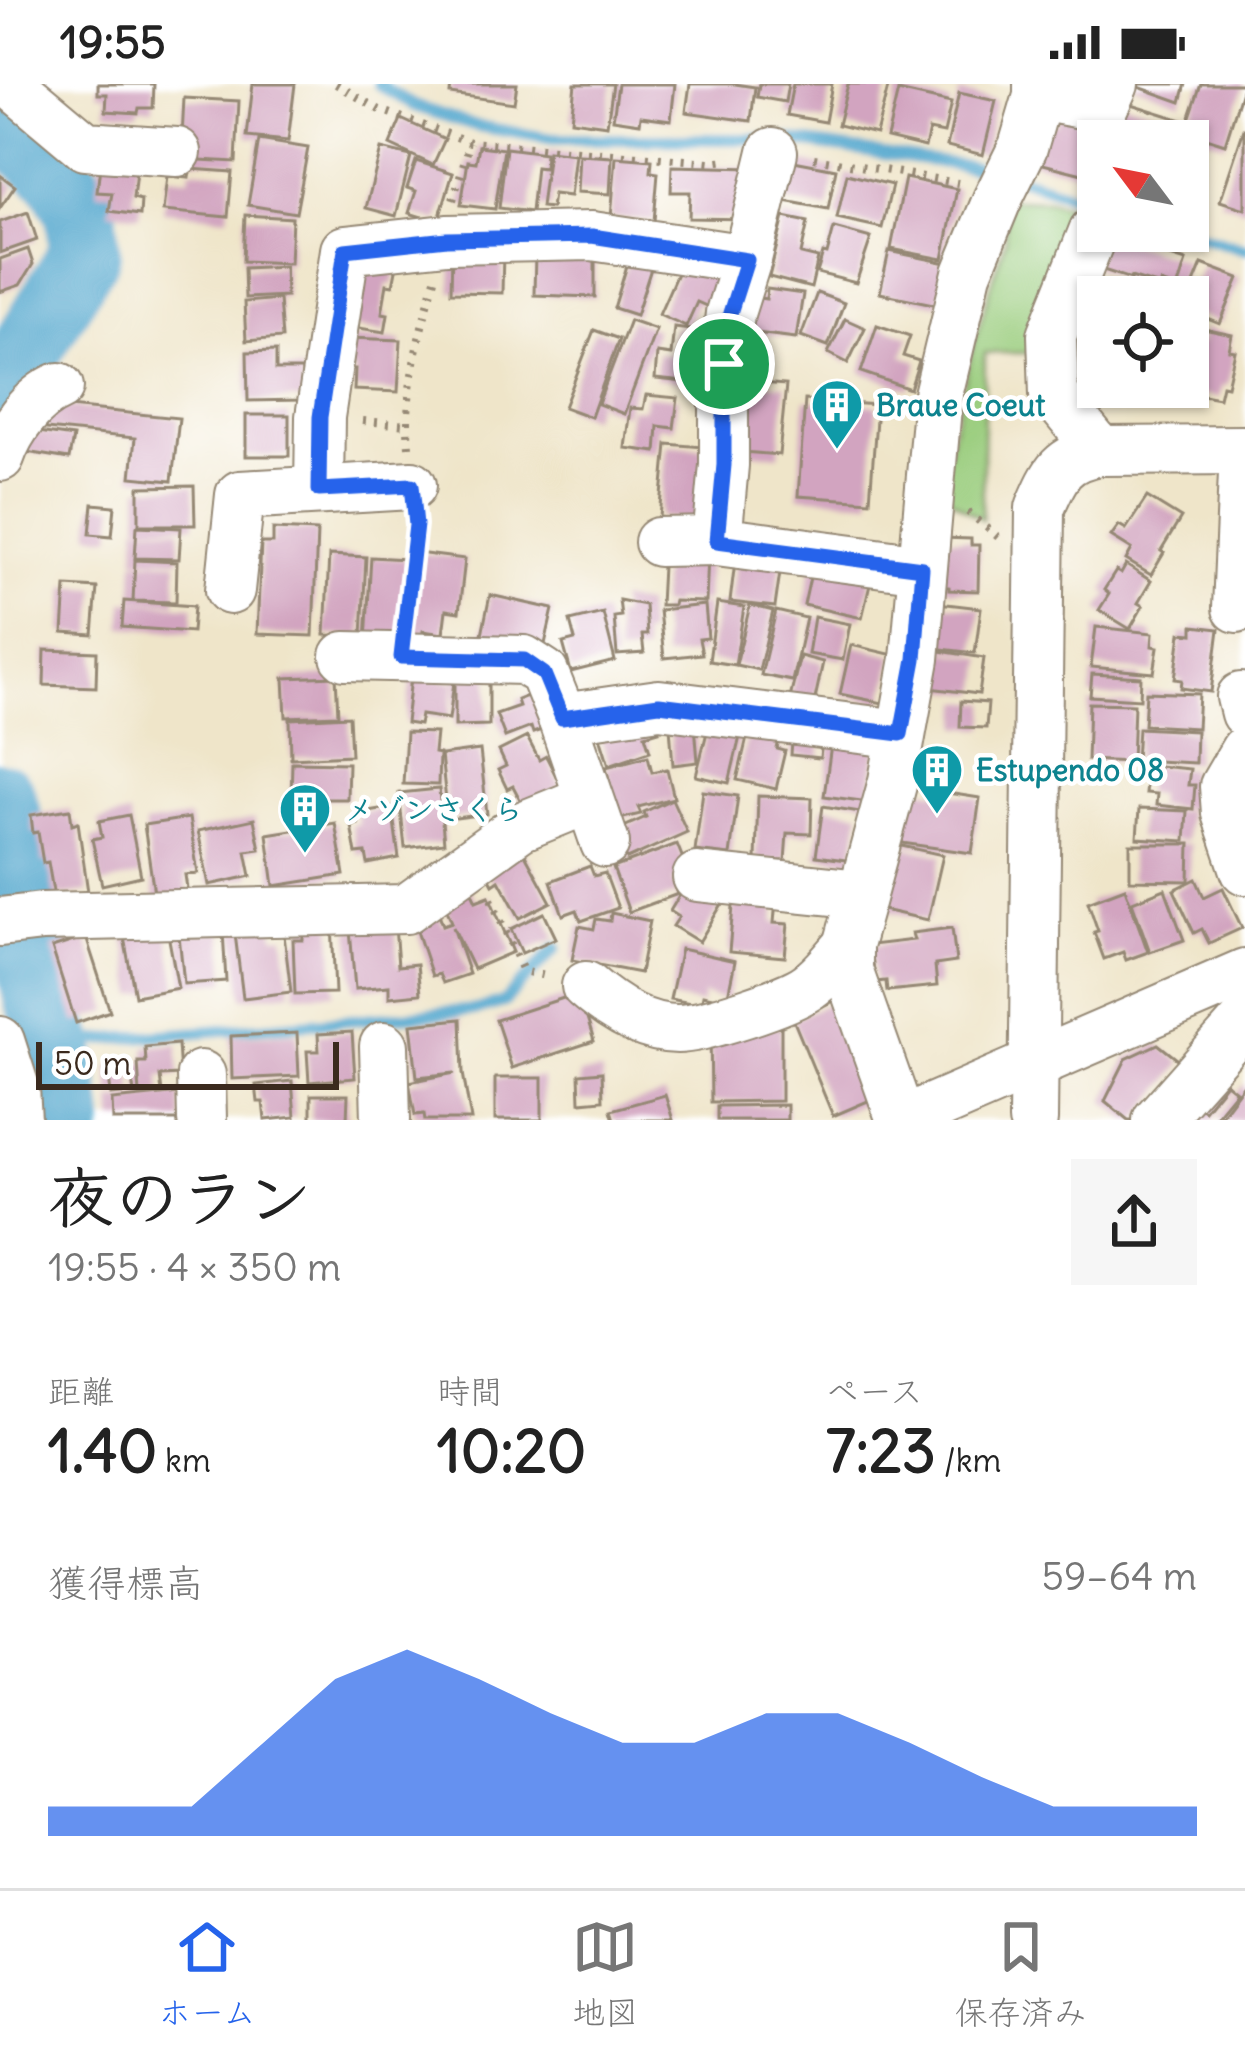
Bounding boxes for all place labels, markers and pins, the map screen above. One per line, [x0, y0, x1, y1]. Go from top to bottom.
pin [673, 313, 775, 415]
building icon: Braue Coeut [809, 377, 865, 451]
place label: Braue Coeut [876, 386, 1045, 424]
building icon: Estupendo 08 [909, 742, 965, 816]
place label: Estupendo 08 [976, 751, 1164, 789]
building icon: メゾンさくら [277, 781, 333, 855]
place label: メゾンさくら [344, 790, 524, 828]

